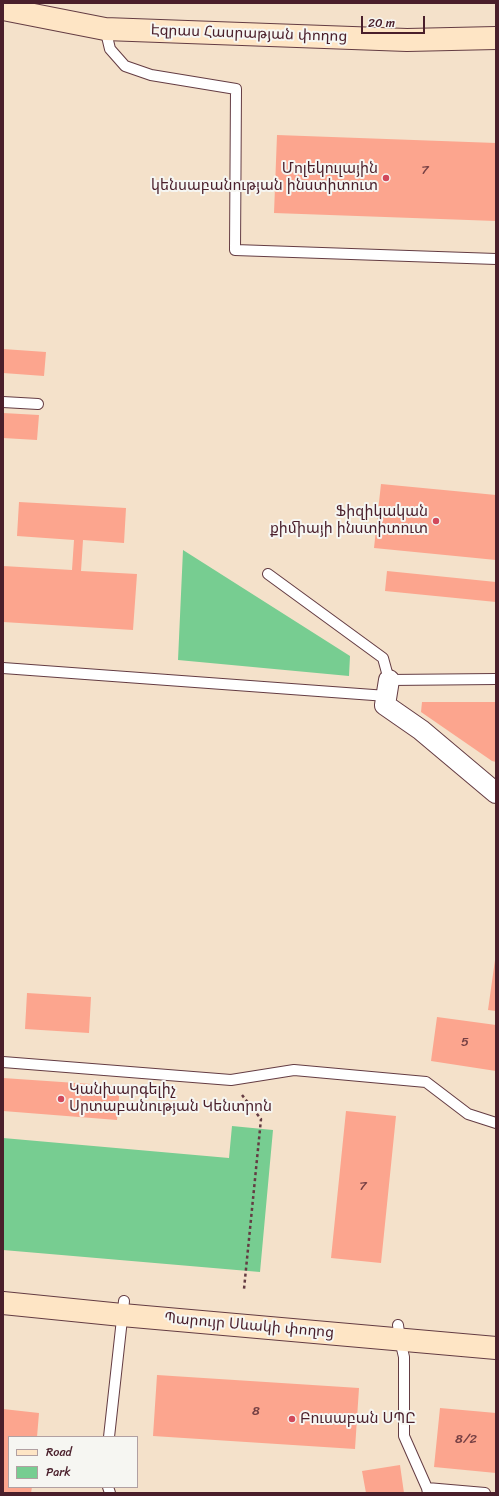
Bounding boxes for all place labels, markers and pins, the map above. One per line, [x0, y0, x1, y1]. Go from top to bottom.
place label: Մոլեկուլային կենսաբանության ինստիտուտ [151, 160, 378, 195]
marker: Մոլեկուլային կենսաբանության ինստիտուտ [381, 173, 391, 183]
place label: Ֆիզիկական քիմիայի ինստիտուտ [270, 503, 428, 538]
marker: Ֆիզիկական քիմիայի ինստիտուտ [431, 516, 441, 526]
place label: Կանխարգելիչ Սրտաբանության Կենտրոն [69, 1081, 272, 1116]
marker: Կանխարգելիչ Սրտաբանության Կենտրոն [56, 1094, 66, 1104]
place label: Բուսաբան ՍՊԸ [300, 1410, 416, 1428]
marker: Բուսաբան ՍՊԸ [287, 1414, 297, 1424]

